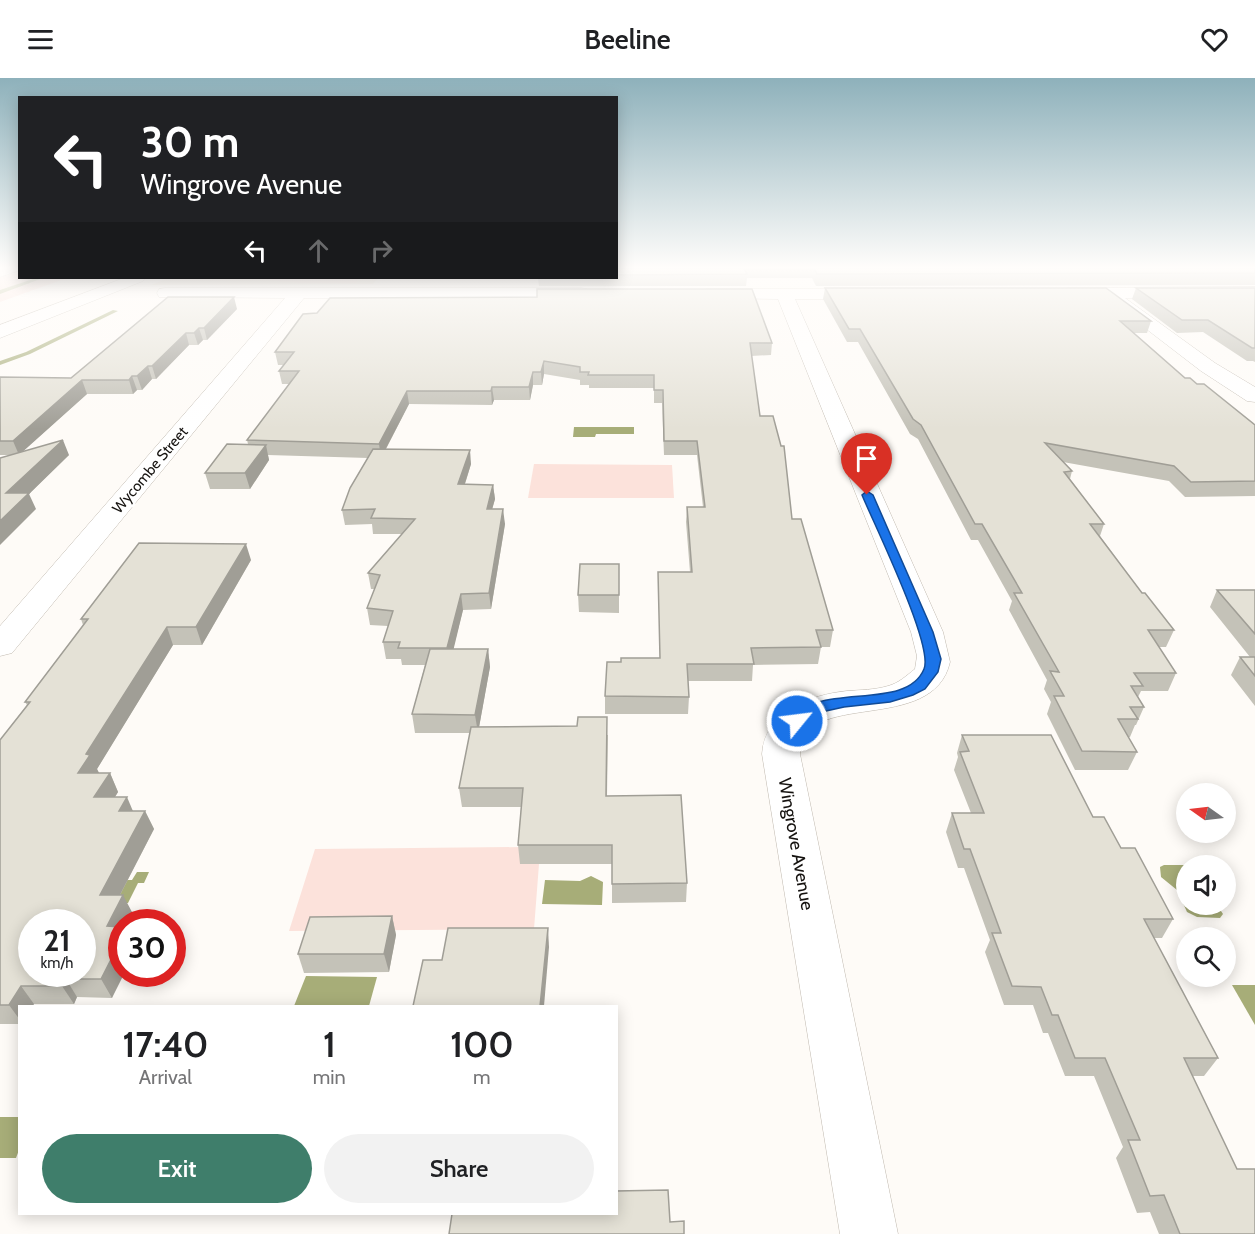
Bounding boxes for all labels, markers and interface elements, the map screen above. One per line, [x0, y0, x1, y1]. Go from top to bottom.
icon: menu [24, 23, 57, 56]
text: Beeline [584, 23, 671, 56]
icon: heart [1198, 23, 1231, 56]
text: 30 m [141, 116, 239, 168]
icon: left [42, 120, 120, 198]
text: Wingrove Avenue [141, 168, 342, 201]
icon: left [239, 234, 272, 267]
icon: ahead [302, 234, 335, 267]
icon: right [365, 234, 398, 267]
street label: Wycombe Street [109, 423, 191, 517]
pin [841, 433, 892, 495]
icon: arrive [850, 442, 883, 475]
position arrow [765, 689, 829, 753]
street label: Wingrove Avenue [774, 776, 818, 912]
north arrow [1176, 783, 1236, 843]
map controls [1176, 783, 1236, 987]
button: sound [1176, 855, 1236, 915]
speed limit sign: 30 [108, 909, 186, 987]
text: 21 [44, 922, 70, 959]
button: search [1176, 927, 1236, 987]
text: km/h [41, 954, 73, 972]
text: 17:40 [122, 1022, 208, 1066]
text: 1 [323, 1022, 336, 1066]
text: 100 [450, 1022, 514, 1066]
text: Arrival [139, 1065, 192, 1089]
text: min [313, 1065, 346, 1089]
text: m [473, 1065, 491, 1089]
button: Exit [42, 1134, 312, 1203]
button: Share [324, 1134, 594, 1203]

